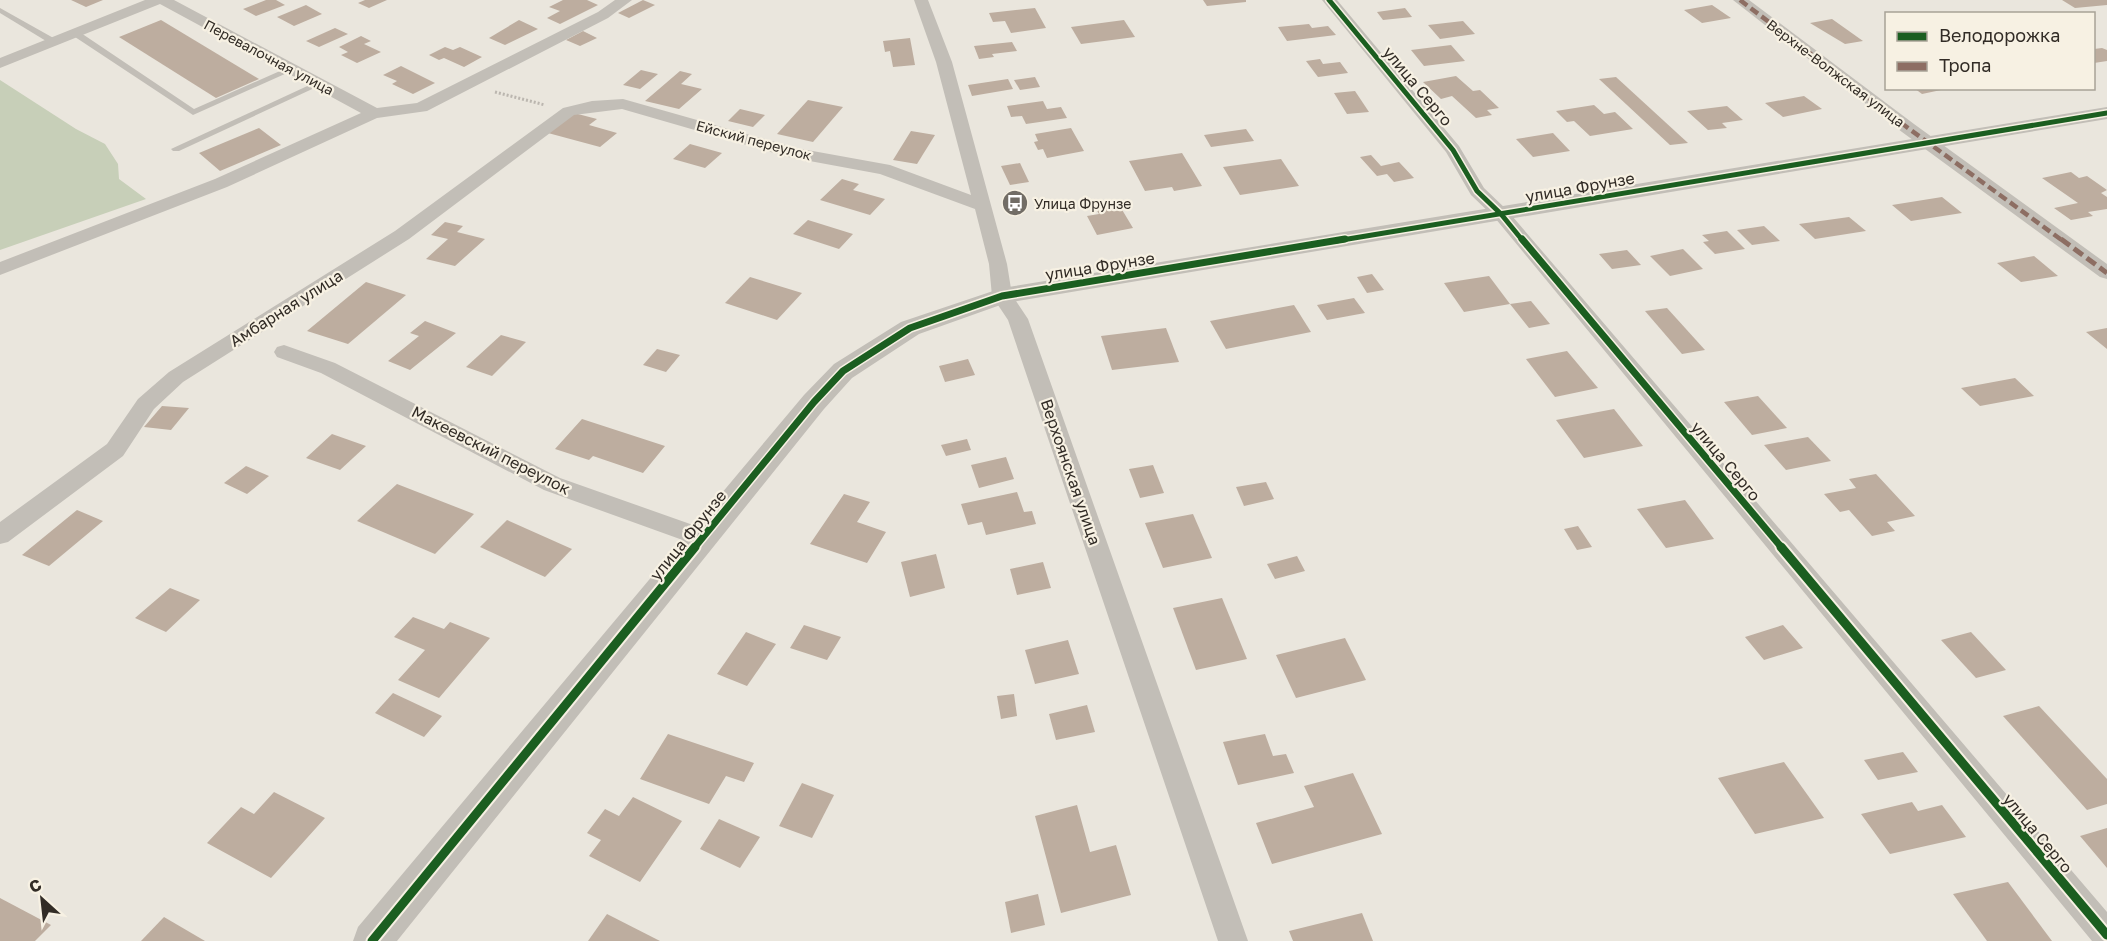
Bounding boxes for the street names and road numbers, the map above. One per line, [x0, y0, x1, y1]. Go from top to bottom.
street label: Перевалочная улица [201, 16, 337, 98]
street label: Верхне-Волжская улица [1764, 16, 1908, 130]
street label: улица Серго [1379, 42, 1457, 130]
street label: Ейский переулок [695, 116, 813, 164]
street label: улица Фрунзе [1524, 168, 1636, 206]
street label: улица Фрунзе [1044, 247, 1156, 285]
street label: Амбарная улица [226, 265, 346, 351]
street label: Верхоянская улица [1037, 396, 1105, 548]
street label: Макеевский переулок [408, 401, 574, 499]
street label: улица Серго [1687, 417, 1765, 505]
street label: улица Фрунзе [645, 486, 731, 584]
street label: улица Серго [1999, 789, 2077, 877]

